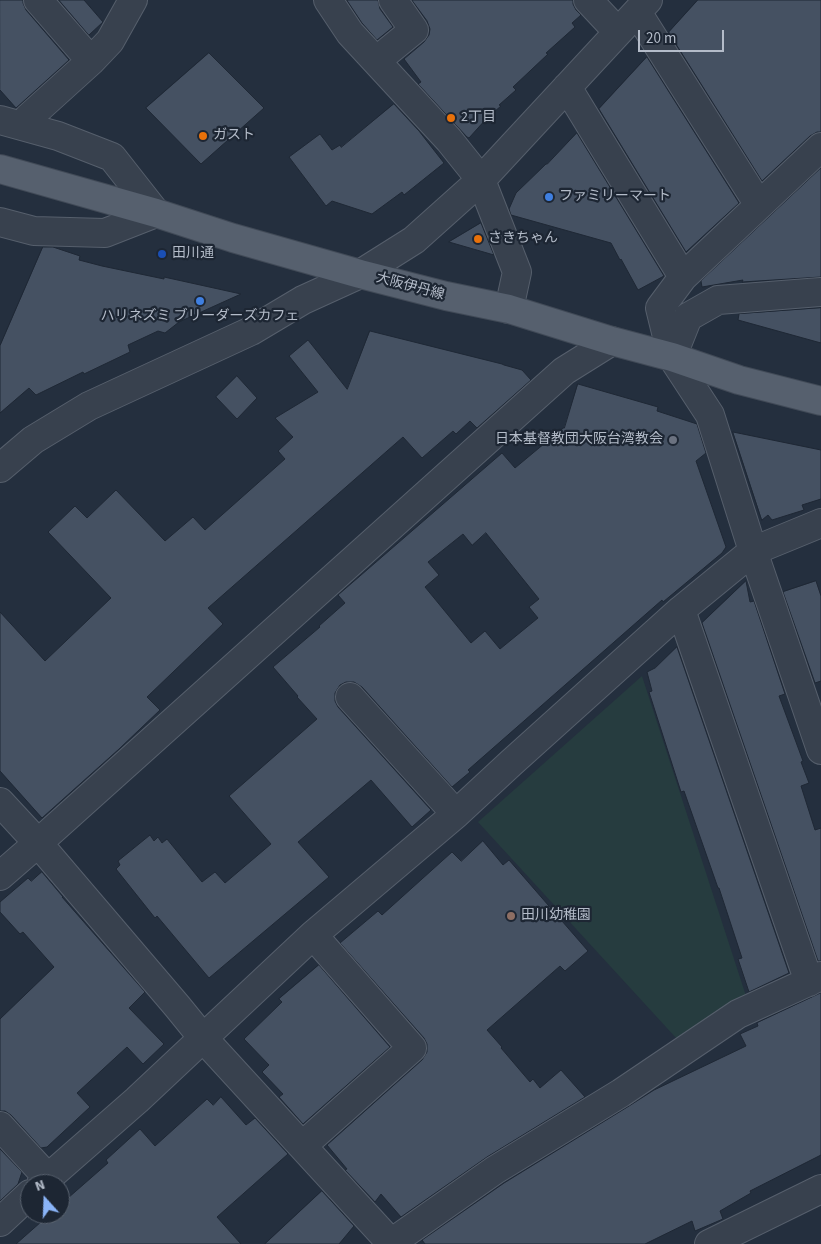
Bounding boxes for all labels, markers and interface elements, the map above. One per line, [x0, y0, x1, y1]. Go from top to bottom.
scale bar [641, 20, 727, 52]
text: 20 m [646, 28, 676, 49]
place label: 2丁目 [461, 110, 496, 126]
marker: 2丁目 [445, 112, 457, 124]
place label: ガスト [213, 128, 255, 144]
marker: ガスト [197, 130, 209, 142]
place label: ファミリーマート [559, 189, 671, 205]
marker: ファミリーマート [543, 191, 555, 203]
place label: さきちゃん [488, 231, 558, 247]
marker: さきちゃん [472, 233, 484, 245]
place label: 田川通 [172, 246, 214, 262]
marker: 田川通 [156, 248, 168, 260]
street label: 大阪伊丹線 [374, 270, 446, 304]
marker: ハリネズミ ブリーダーズカフェ [194, 295, 206, 307]
place label: ハリネズミ ブリーダーズカフェ [101, 309, 299, 325]
place label: 日本基督教団大阪台湾教会 [495, 432, 663, 448]
marker: 日本基督教団大阪台湾教会 [667, 434, 679, 446]
place label: 田川幼稚園 [521, 908, 591, 924]
marker: 田川幼稚園 [505, 910, 517, 922]
north arrow [20, 1174, 70, 1224]
text: N [32, 1175, 48, 1197]

